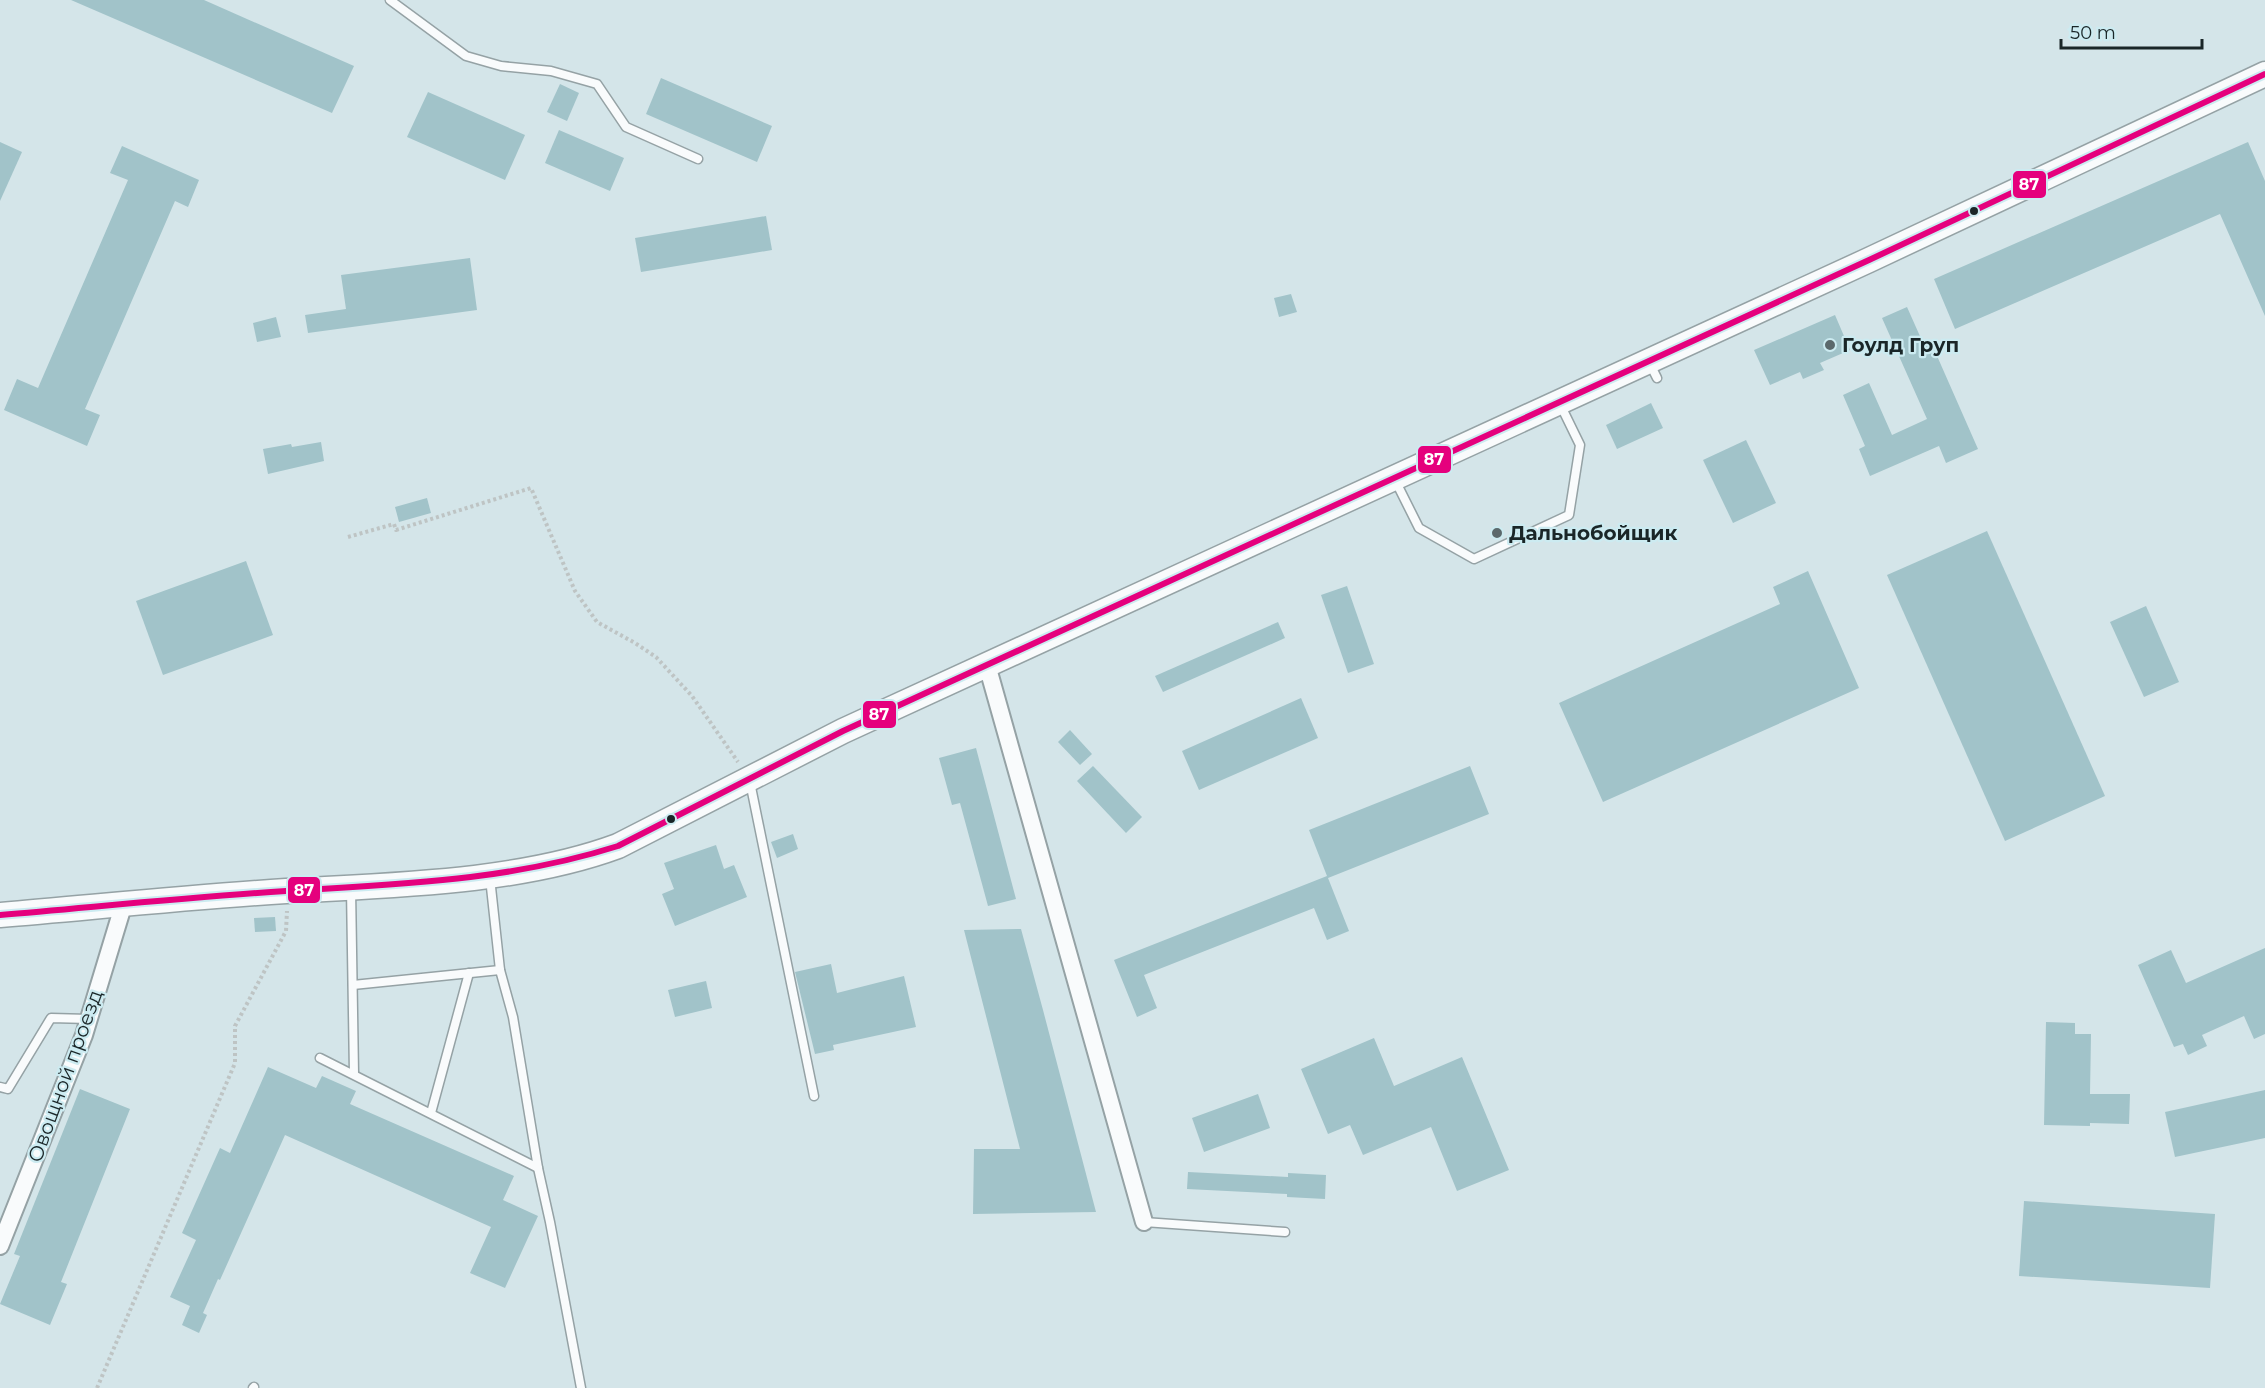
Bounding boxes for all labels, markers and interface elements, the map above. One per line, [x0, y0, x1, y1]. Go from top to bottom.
scale bar [2061, 12, 2202, 50]
text: 50 m [2070, 22, 2116, 44]
line badge: 87 [2012, 170, 2047, 199]
text: 87 [2019, 175, 2039, 194]
unlabelled marker [1968, 205, 1980, 217]
place label: Гоулд Груп [1842, 333, 1959, 357]
marker: Гоулд Груп [1823, 338, 1837, 352]
line badge: 87 [1417, 445, 1452, 474]
text: 87 [1424, 450, 1444, 469]
place label: Дальнобойщик [1509, 521, 1677, 545]
marker: Дальнобойщик [1490, 526, 1504, 540]
line badge: 87 [862, 700, 897, 729]
text: 87 [869, 705, 889, 724]
unlabelled marker [665, 813, 677, 825]
line badge: 87 [287, 876, 321, 904]
text: 87 [294, 881, 314, 900]
street label: Овощной проезд [23, 987, 107, 1165]

